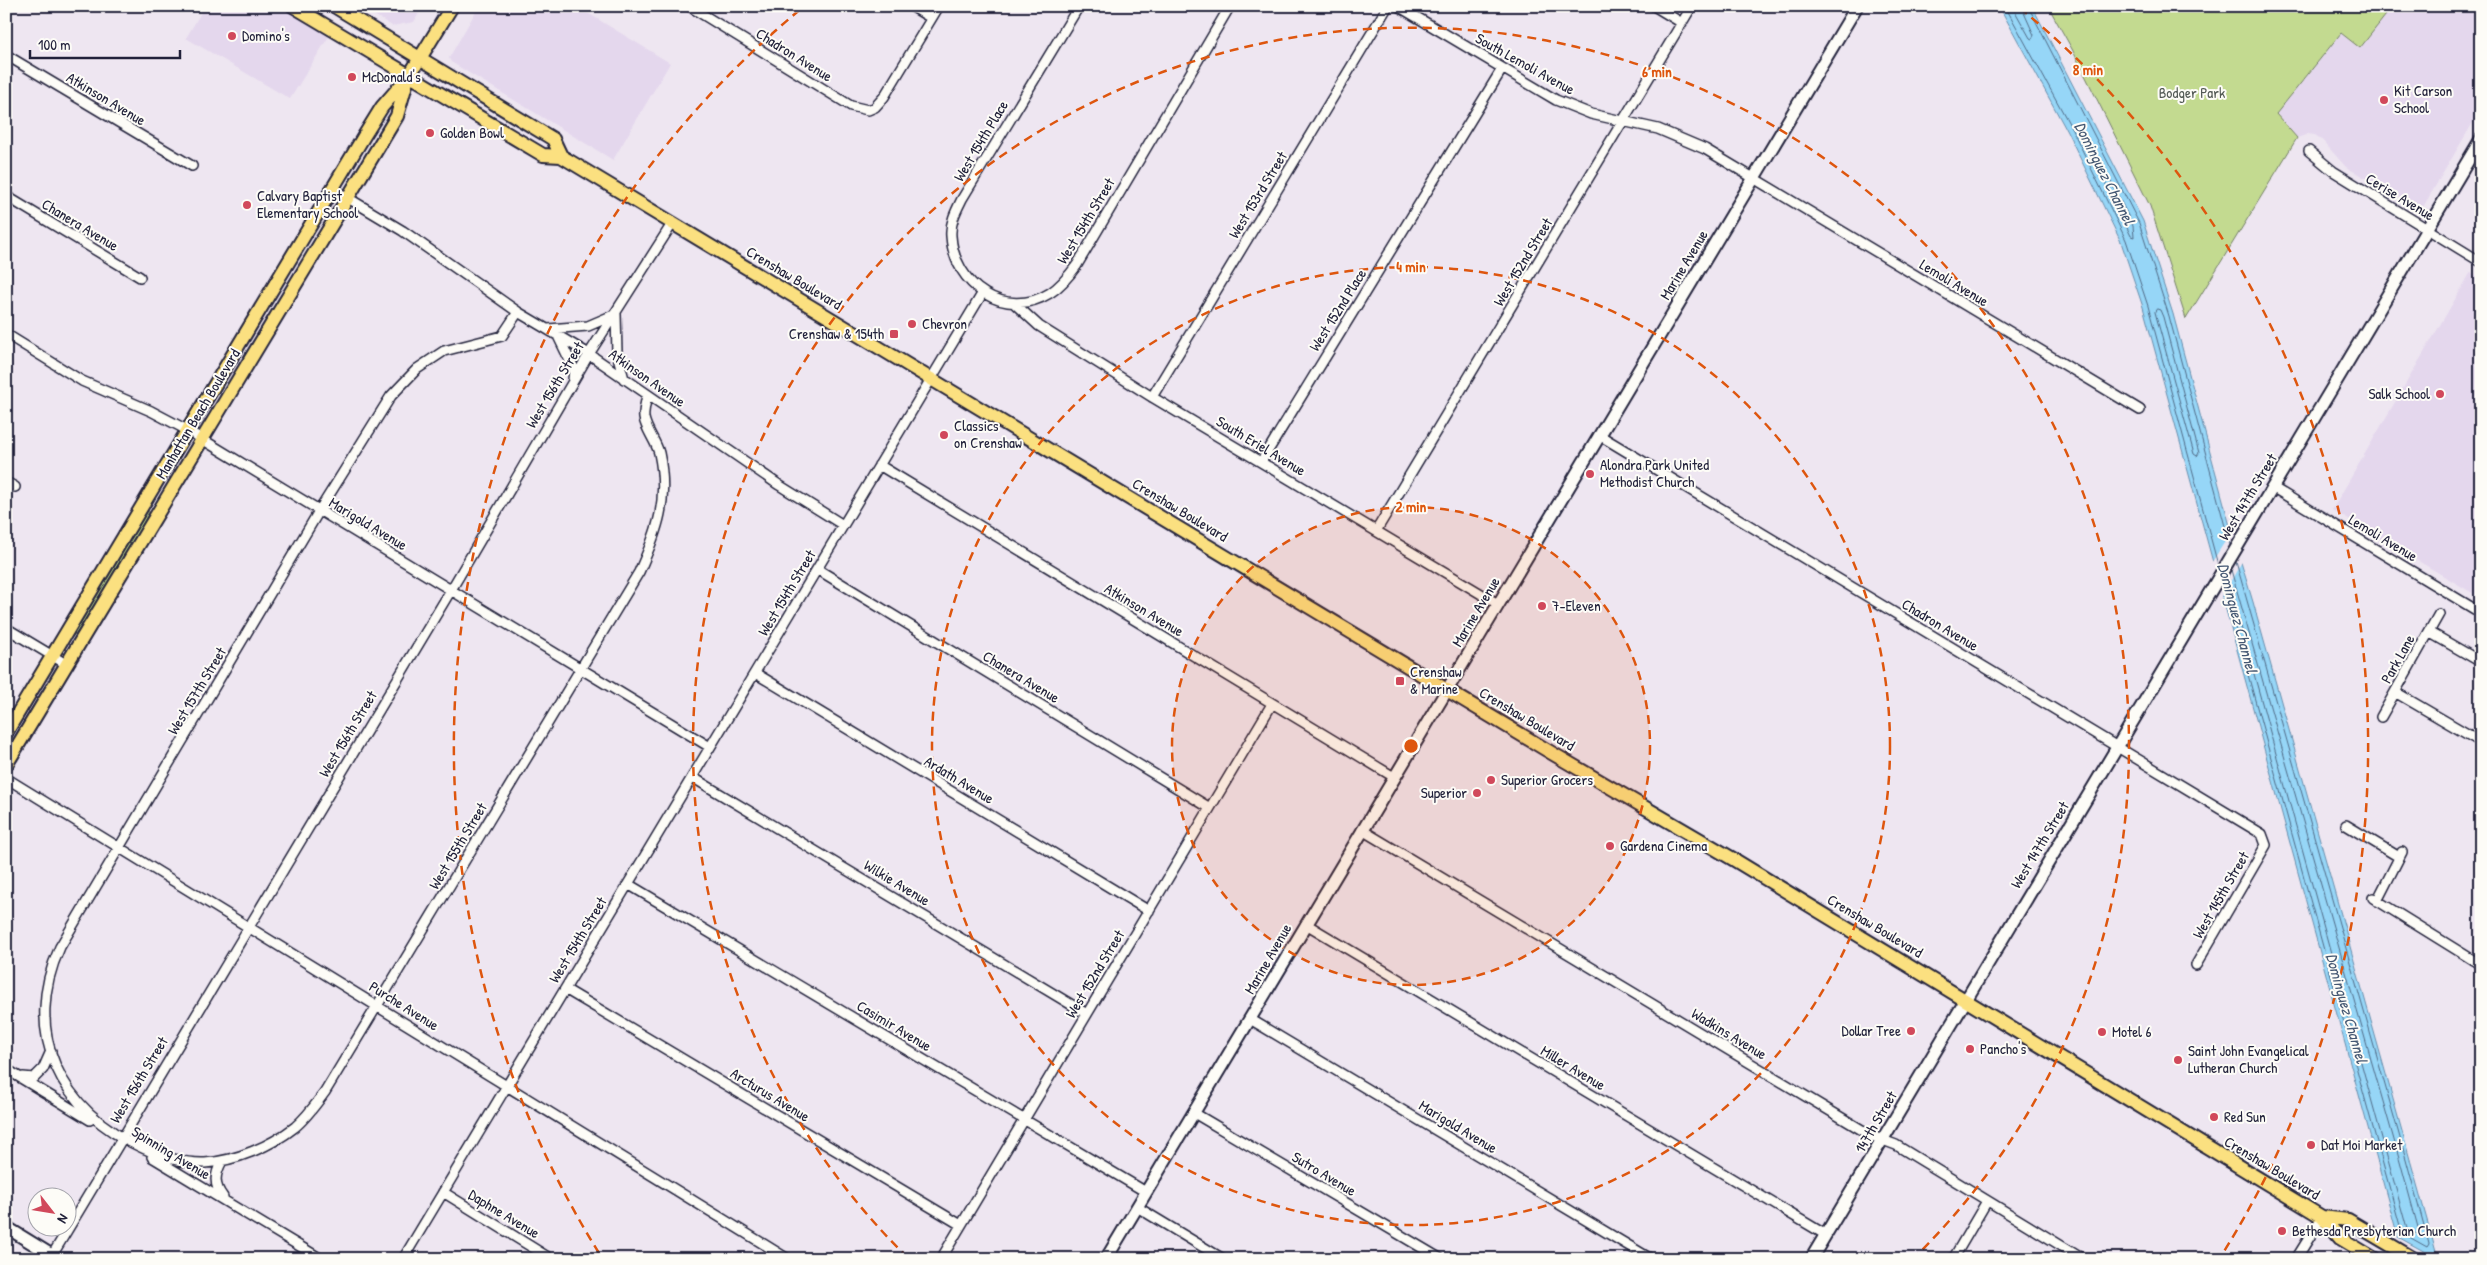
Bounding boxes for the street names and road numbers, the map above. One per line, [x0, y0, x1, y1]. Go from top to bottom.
street label: Chadron Avenue [752, 23, 836, 86]
street label: South Lemoli Avenue [1472, 28, 1579, 100]
street label: Atkinson Avenue [63, 67, 150, 130]
street label: West 154th Place [948, 96, 1013, 185]
street label: West 153rd Street [1223, 147, 1292, 242]
street label: Cerise Avenue [2362, 168, 2439, 225]
street label: West 154th Street [1052, 173, 1120, 268]
street label: Chanera Avenue [38, 193, 123, 256]
street label: West 152nd Street [1488, 213, 1558, 310]
street label: Marine Avenue [1654, 226, 1713, 304]
street label: Crenshaw Boulevard [742, 241, 846, 315]
street label: Lemoli Avenue [1916, 254, 1993, 311]
street label: West 152nd Place [1304, 265, 1371, 355]
street label: West 156th Street [521, 337, 589, 432]
street label: Atkinson Avenue [605, 343, 690, 412]
street label: Manhattan Beach Boulevard [150, 345, 245, 483]
street label: South Eriel Avenue [1213, 411, 1310, 481]
street label: West 147th Street [2213, 449, 2282, 544]
street label: Crenshaw Boulevard [1128, 473, 1232, 547]
street label: Marigold Avenue [325, 492, 411, 555]
street label: Lemoli Avenue [2345, 509, 2422, 566]
street label: West 154th Street [753, 545, 821, 640]
street label: Marine Avenue [1446, 573, 1505, 651]
street label: Atkinson Avenue [1101, 578, 1188, 641]
street label: Chadron Avenue [1898, 593, 1983, 656]
street label: Park Lane [2376, 631, 2420, 687]
street label: West 157th Street [162, 642, 231, 738]
street label: Chanera Avenue [979, 645, 1064, 708]
street label: Crenshaw Boulevard [1475, 682, 1579, 756]
street label: West 156th Street [314, 686, 382, 781]
street label: Ardath Avenue [921, 751, 998, 809]
street label: West 147th Street [2005, 797, 2074, 892]
street label: West 155th Street [423, 798, 492, 893]
street label: West 145th Street [2187, 847, 2254, 942]
street label: Wilkie Avenue [860, 855, 934, 911]
street label: Crenshaw Boulevard [1823, 889, 1927, 963]
street label: West 154th Street [544, 892, 612, 987]
street label: Marine Avenue [1239, 920, 1296, 998]
street label: West 152nd Street [1060, 925, 1130, 1022]
street label: Purche Avenue [365, 976, 443, 1035]
street label: Casimir Avenue [853, 995, 936, 1056]
street label: Wadkins Avenue [1688, 1003, 1771, 1064]
street label: West 156th Street [105, 1032, 173, 1127]
street label: Miller Avenue [1537, 1040, 1610, 1095]
street label: Arcturus Avenue [727, 1063, 814, 1127]
street label: 147th Street [1849, 1086, 1902, 1157]
street label: Marigold Avenue [1415, 1095, 1501, 1158]
street label: Spinning Avenue [128, 1121, 215, 1184]
street label: Crenshaw Boulevard [2220, 1131, 2324, 1205]
street label: Sutro Avenue [1288, 1146, 1360, 1201]
street label: Daphne Avenue [465, 1184, 544, 1243]

